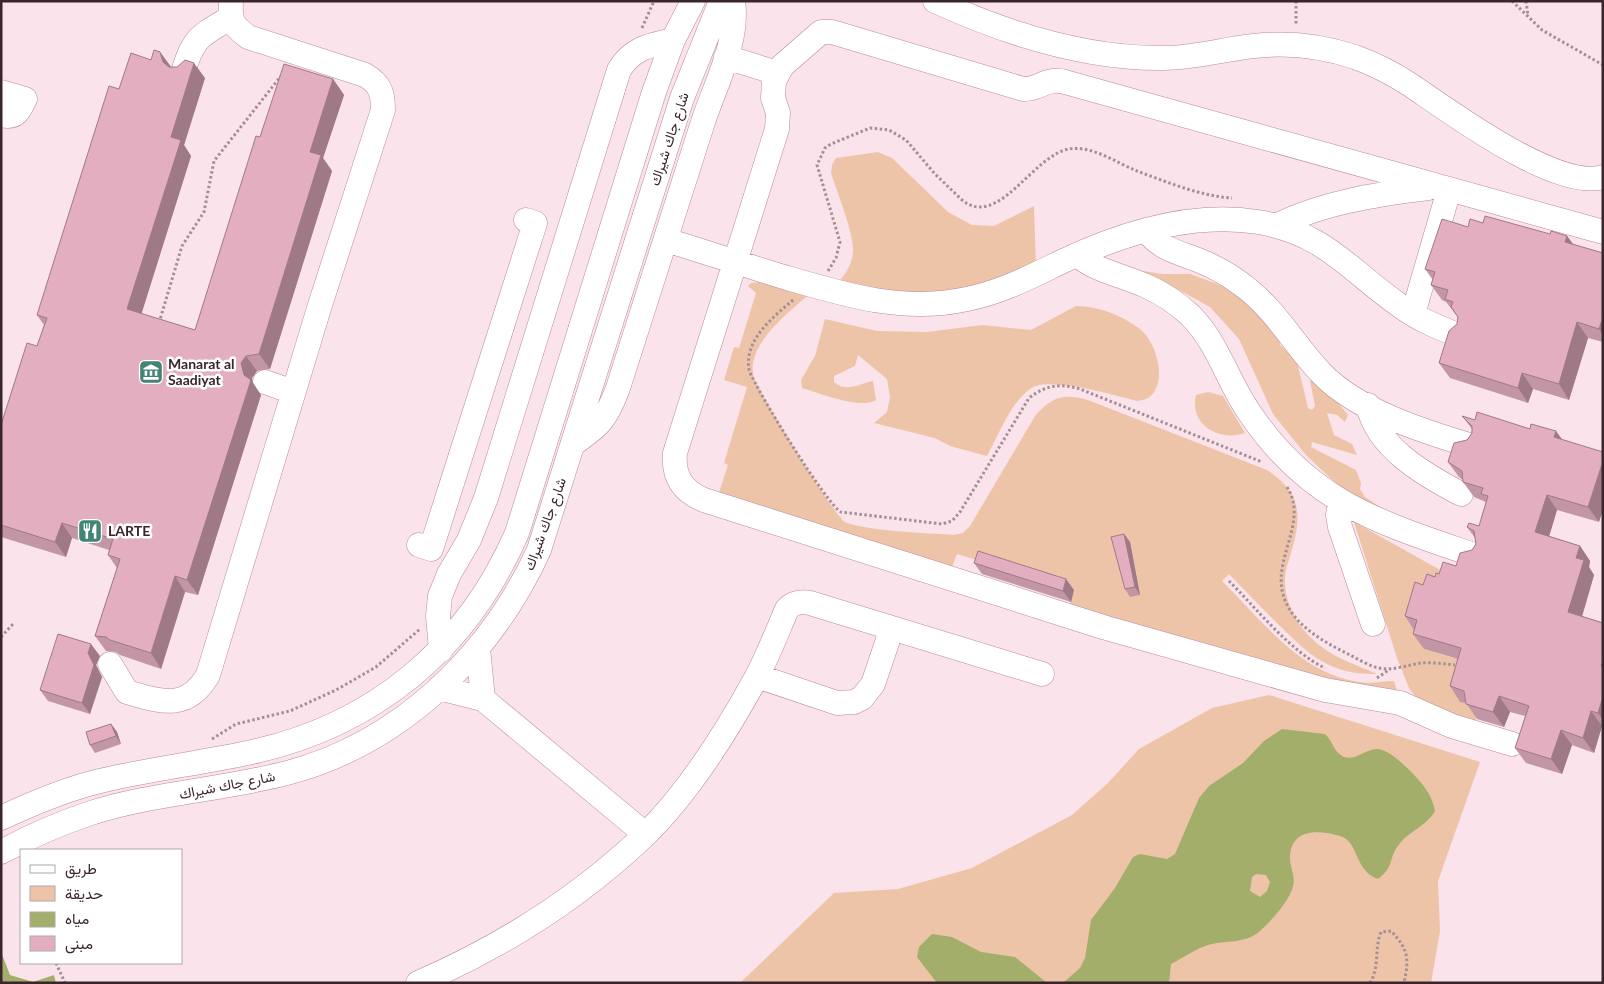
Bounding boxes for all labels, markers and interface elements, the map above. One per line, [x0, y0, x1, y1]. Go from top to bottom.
street label: شارع جاك شيراك [645, 90, 694, 189]
place label: Manarat al Saadiyat [168, 355, 235, 388]
museum icon: Manarat al Saadiyat [138, 359, 164, 385]
street label: شارع جاك شيراك [520, 475, 572, 573]
restaurant icon: LARTE [77, 518, 103, 544]
place label: LARTE [108, 522, 150, 539]
street label: شارع جاك شيراك [178, 767, 277, 805]
legend [20, 849, 182, 964]
text: طريق [65, 859, 97, 879]
text: حديقة [65, 884, 103, 903]
text: مياه [65, 909, 89, 928]
text: مبنى [65, 934, 93, 954]

